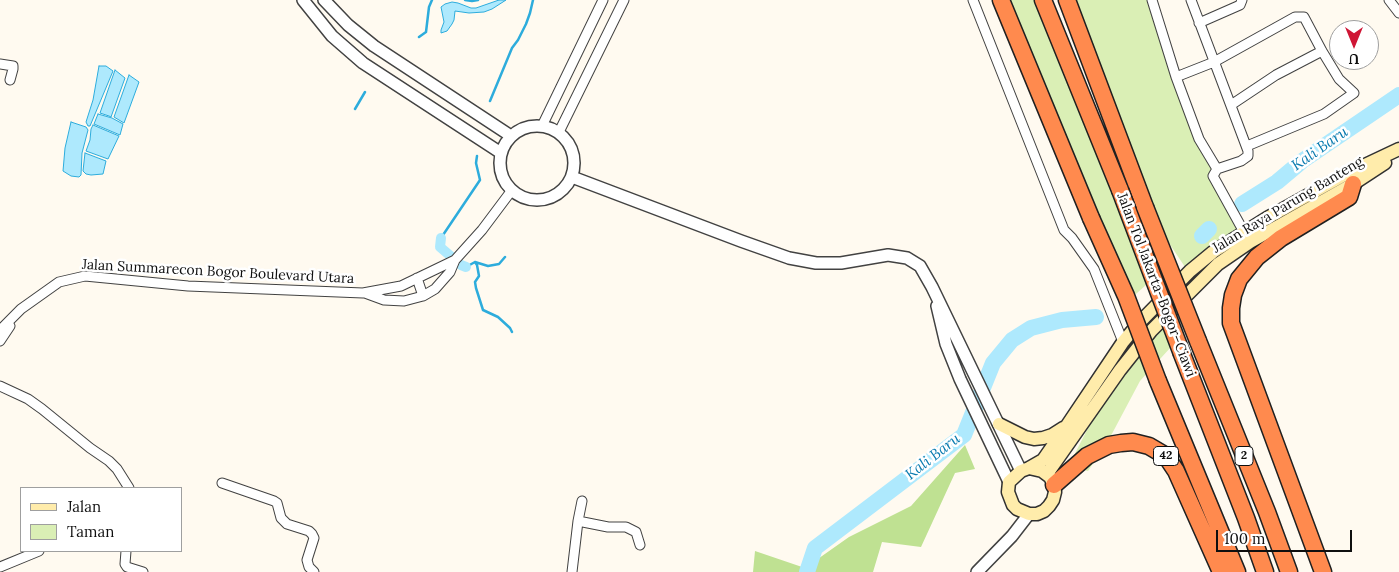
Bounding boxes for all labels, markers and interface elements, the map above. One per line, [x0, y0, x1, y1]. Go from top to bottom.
north arrow [1329, 20, 1379, 70]
text: U [1349, 50, 1359, 68]
water label: Kali Baru [1288, 123, 1352, 175]
street label: Jalan Raya Parung Banteng [1209, 153, 1367, 257]
street label: Jalan Tol Jakarta–Bogor–Ciawi [1113, 190, 1199, 380]
street label: Jalan Summarecon Bogor Boulevard Utara [81, 256, 355, 288]
water label: Kali Baru [902, 430, 964, 484]
road number: 42 [1154, 446, 1178, 466]
road number: 2 [1235, 446, 1253, 466]
legend [20, 487, 182, 552]
text: Jalan [67, 497, 101, 516]
scale bar [1219, 520, 1355, 552]
text: Taman [67, 522, 114, 541]
text: 100 m [1224, 529, 1265, 548]

